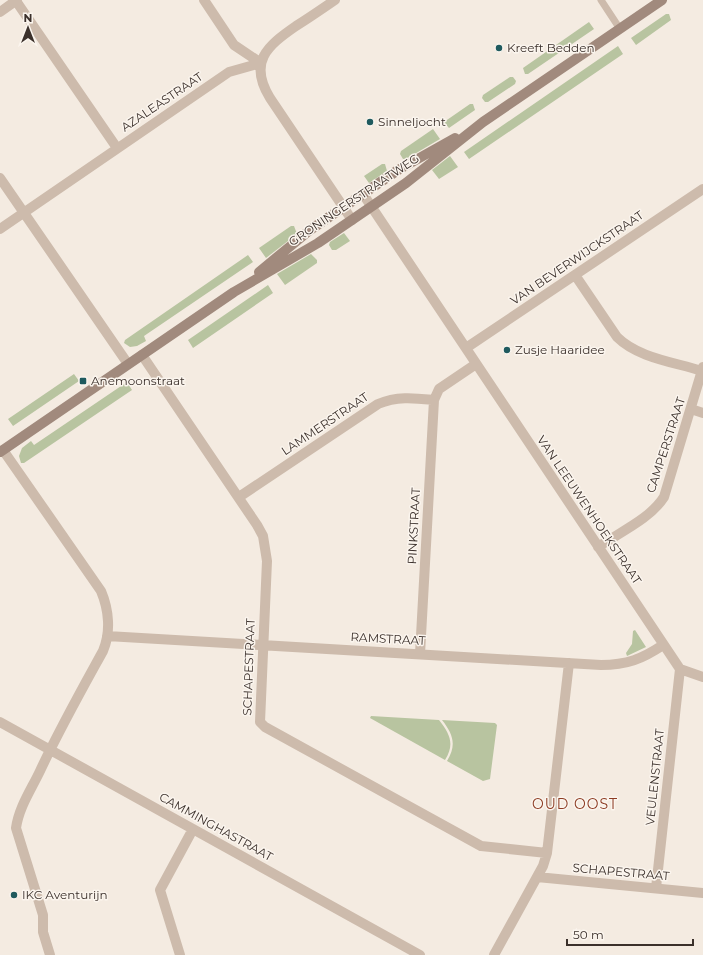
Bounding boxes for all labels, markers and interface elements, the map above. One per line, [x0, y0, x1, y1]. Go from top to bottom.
north arrow [8, 8, 48, 48]
text: N [24, 11, 32, 25]
place label: Kreeft Bedden [507, 40, 595, 55]
marker: Kreeft Bedden [494, 43, 504, 53]
street label: AZALEASTRAAT [118, 69, 206, 134]
place label: Sinneljocht [378, 114, 446, 129]
marker: Sinneljocht [365, 117, 375, 127]
street label: GRONINGERSTRAATWEG [286, 150, 422, 249]
street label: VAN BEVERWIJCKSTRAAT [507, 207, 646, 308]
place label: Zusje Haaridee [515, 342, 605, 357]
marker: Zusje Haaridee [502, 345, 512, 355]
place label: Anemoonstraat [91, 373, 185, 388]
marker: Anemoonstraat [78, 376, 88, 386]
street label: LAMMERSTRAAT [278, 389, 371, 458]
street label: CAMPERSTRAAT [643, 395, 688, 495]
street label: VAN LEEUWENHOEKSTRAAT [534, 433, 645, 587]
street label: PINKSTRAAT [404, 487, 423, 565]
street label: SCHAPESTRAAT [239, 618, 258, 716]
street label: RAMSTRAAT [350, 629, 426, 648]
street label: VEULENSTRAAT [642, 728, 667, 826]
street label: CAMMINGHASTRAAT [157, 789, 276, 864]
district label: OUD OOST [532, 795, 618, 813]
street label: SCHAPESTRAAT [572, 860, 670, 883]
place label: IKC Aventurijn [22, 887, 108, 902]
marker: IKC Aventurijn [9, 890, 19, 900]
scale bar [567, 921, 693, 947]
text: 50 m [573, 927, 604, 942]

